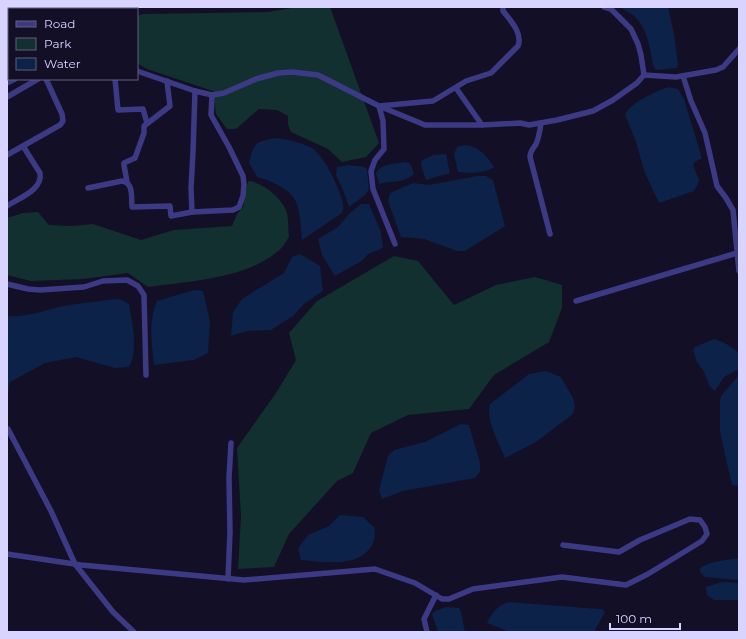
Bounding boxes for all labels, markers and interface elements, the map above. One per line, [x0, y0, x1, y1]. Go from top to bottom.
legend [8, 8, 138, 80]
text: Road [44, 16, 75, 31]
text: Park [44, 36, 72, 51]
text: Water [44, 56, 81, 71]
scale bar [610, 605, 680, 631]
text: 100 m [616, 611, 652, 626]

